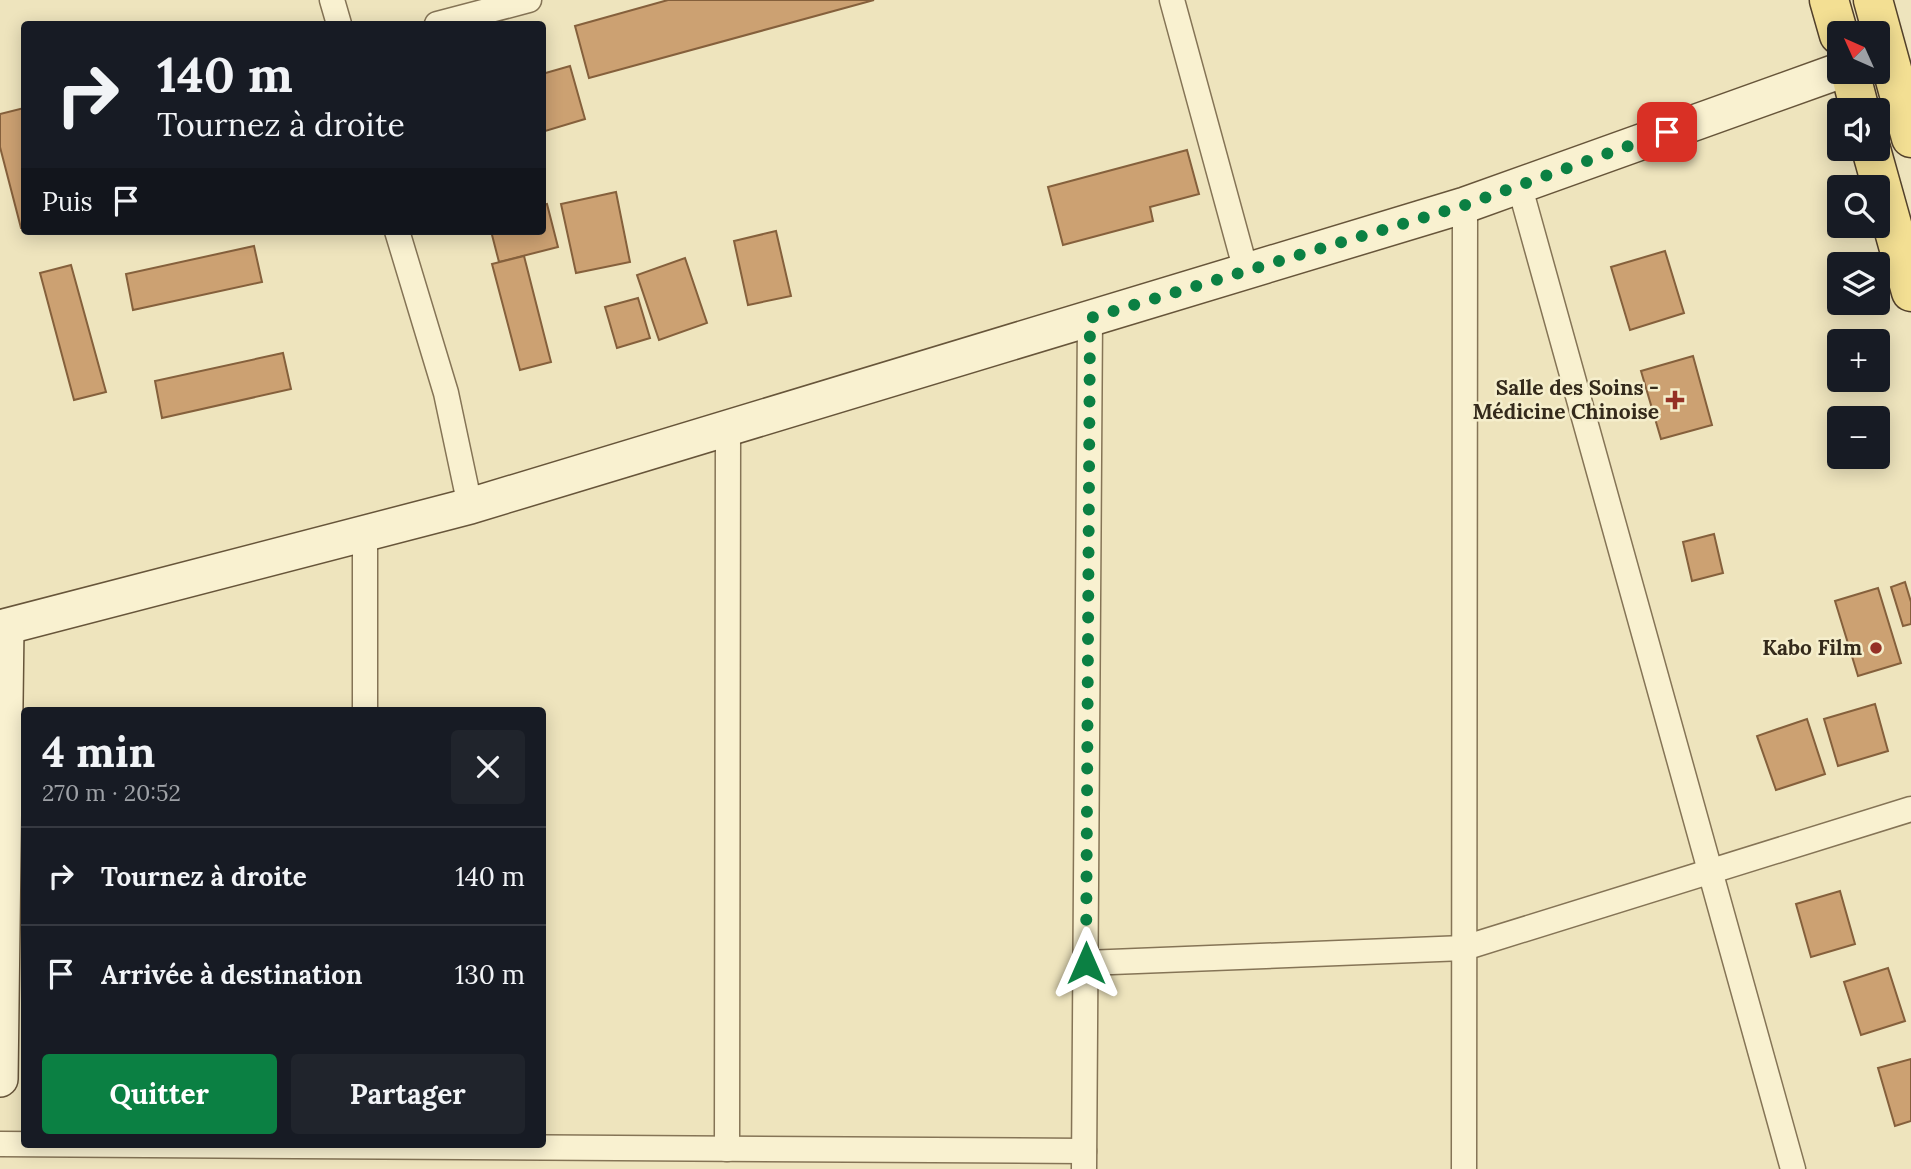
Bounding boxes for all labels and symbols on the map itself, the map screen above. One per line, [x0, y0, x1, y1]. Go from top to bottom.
north arrow [1827, 21, 1890, 84]
pin [1637, 102, 1697, 162]
place label: Salle des Soins - Médicine Chinoise [1472, 374, 1659, 425]
marker: Salle des Soins - Médicine Chinoise [1665, 390, 1685, 410]
place label: Kabo Film [1762, 634, 1862, 661]
marker: Kabo Film [1868, 640, 1884, 656]
position arrow [1049, 926, 1123, 1000]

